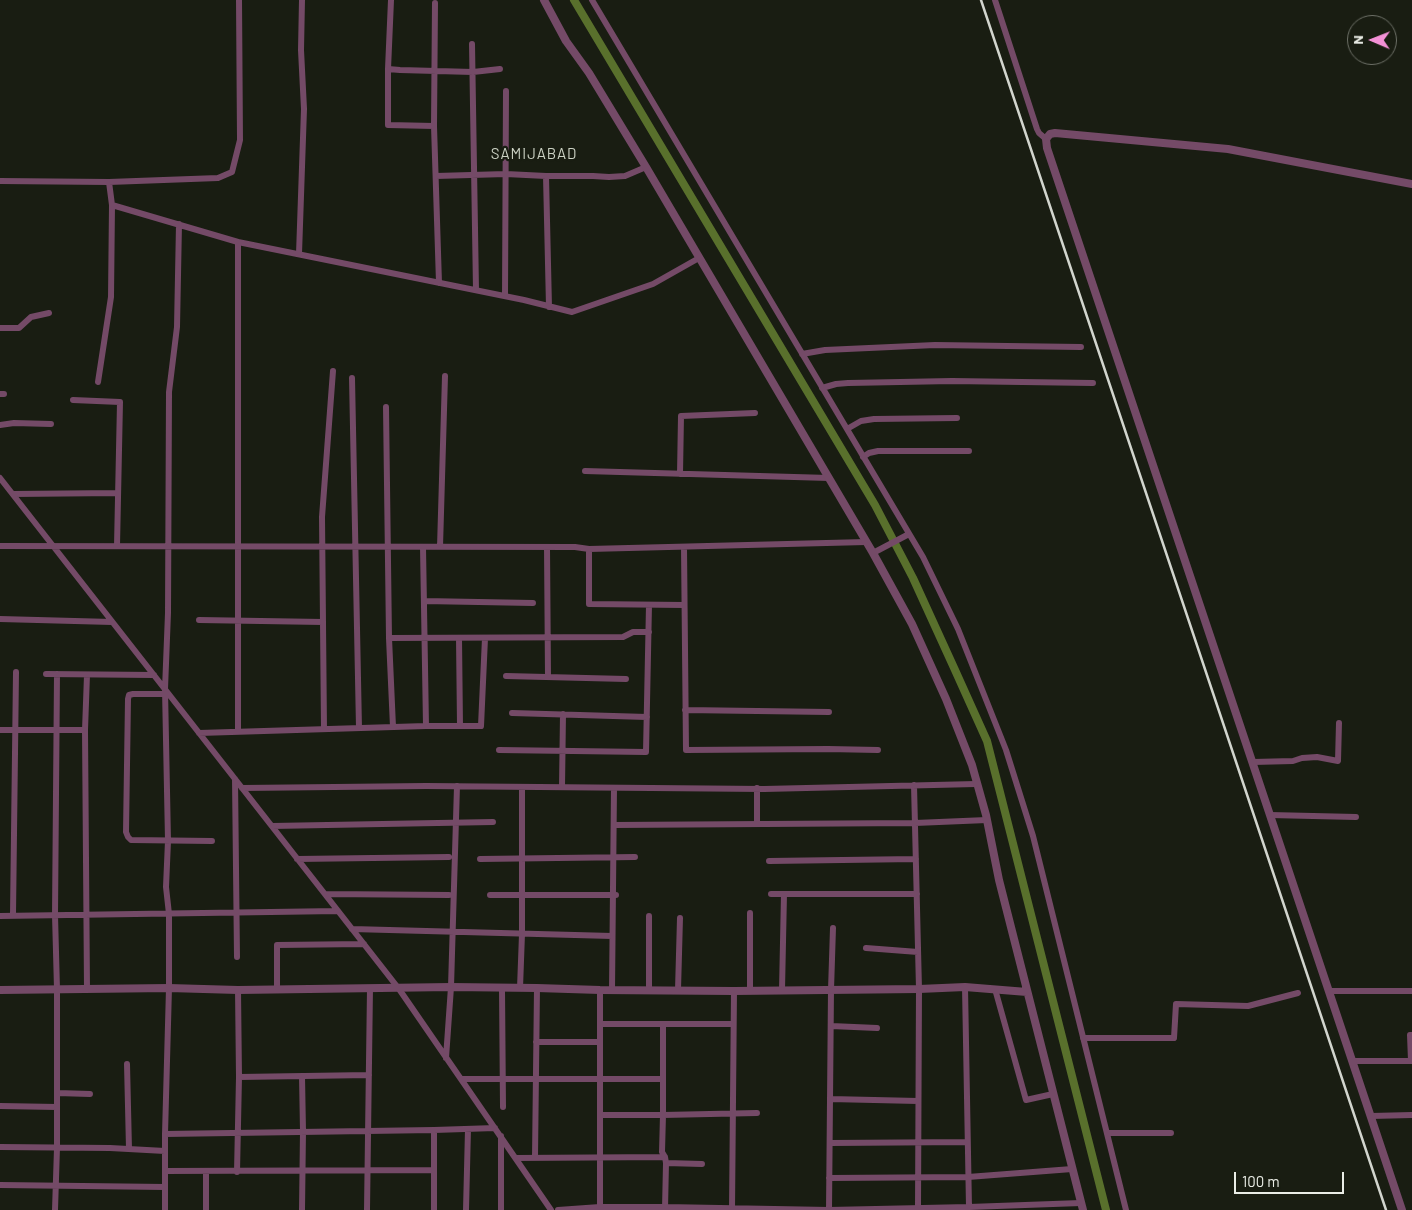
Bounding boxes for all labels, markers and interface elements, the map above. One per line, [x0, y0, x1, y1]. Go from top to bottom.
north arrow [1347, 15, 1397, 65]
text: N [1349, 35, 1366, 45]
district label: SAMIJABAD [490, 145, 578, 163]
scale bar [1237, 1162, 1347, 1194]
text: 100 m [1242, 1172, 1280, 1190]

